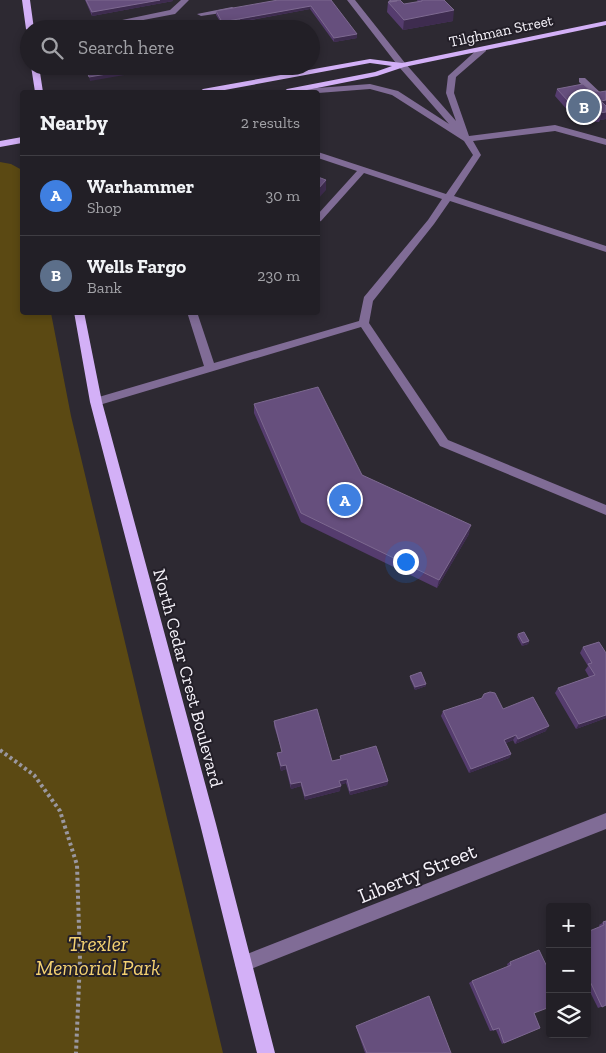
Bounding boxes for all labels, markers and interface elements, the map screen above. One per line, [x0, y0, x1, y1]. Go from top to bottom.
street label: Tilghman Street [447, 11, 555, 51]
search box [20, 20, 320, 75]
icon: search [38, 34, 66, 62]
text: Search here [78, 36, 174, 59]
pin: B [568, 88, 600, 126]
text: Nearby [40, 110, 108, 135]
text: 2 results [241, 113, 300, 132]
text: Warhammer [87, 175, 194, 198]
text: A [51, 186, 62, 205]
text: 30 m [266, 186, 300, 205]
text: Shop [87, 198, 122, 217]
text: Wells Fargo [87, 255, 186, 278]
text: B [51, 266, 61, 285]
text: 230 m [257, 266, 300, 285]
text: Bank [87, 278, 122, 297]
pin: A [329, 481, 361, 519]
your location [393, 549, 419, 575]
street label: North Cedar Crest Boulevard [148, 566, 228, 790]
street label: Liberty Street [354, 838, 480, 908]
map controls [546, 903, 591, 1038]
button: + [546, 903, 591, 948]
park label: Trexler Memorial Park [36, 931, 160, 980]
button: − [546, 948, 591, 993]
button: layers [546, 993, 591, 1038]

